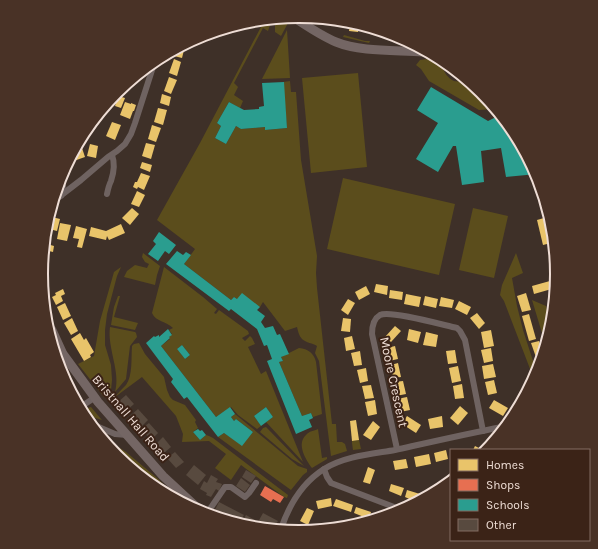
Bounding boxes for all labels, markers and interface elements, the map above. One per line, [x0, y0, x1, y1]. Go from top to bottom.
street label: Moore Crescent [377, 335, 411, 429]
street label: Bristnall Hall Road [89, 372, 173, 464]
legend [450, 449, 590, 541]
text: Homes [486, 458, 524, 472]
text: Shops [486, 478, 520, 492]
text: Schools [486, 498, 529, 512]
text: Other [486, 518, 517, 532]

